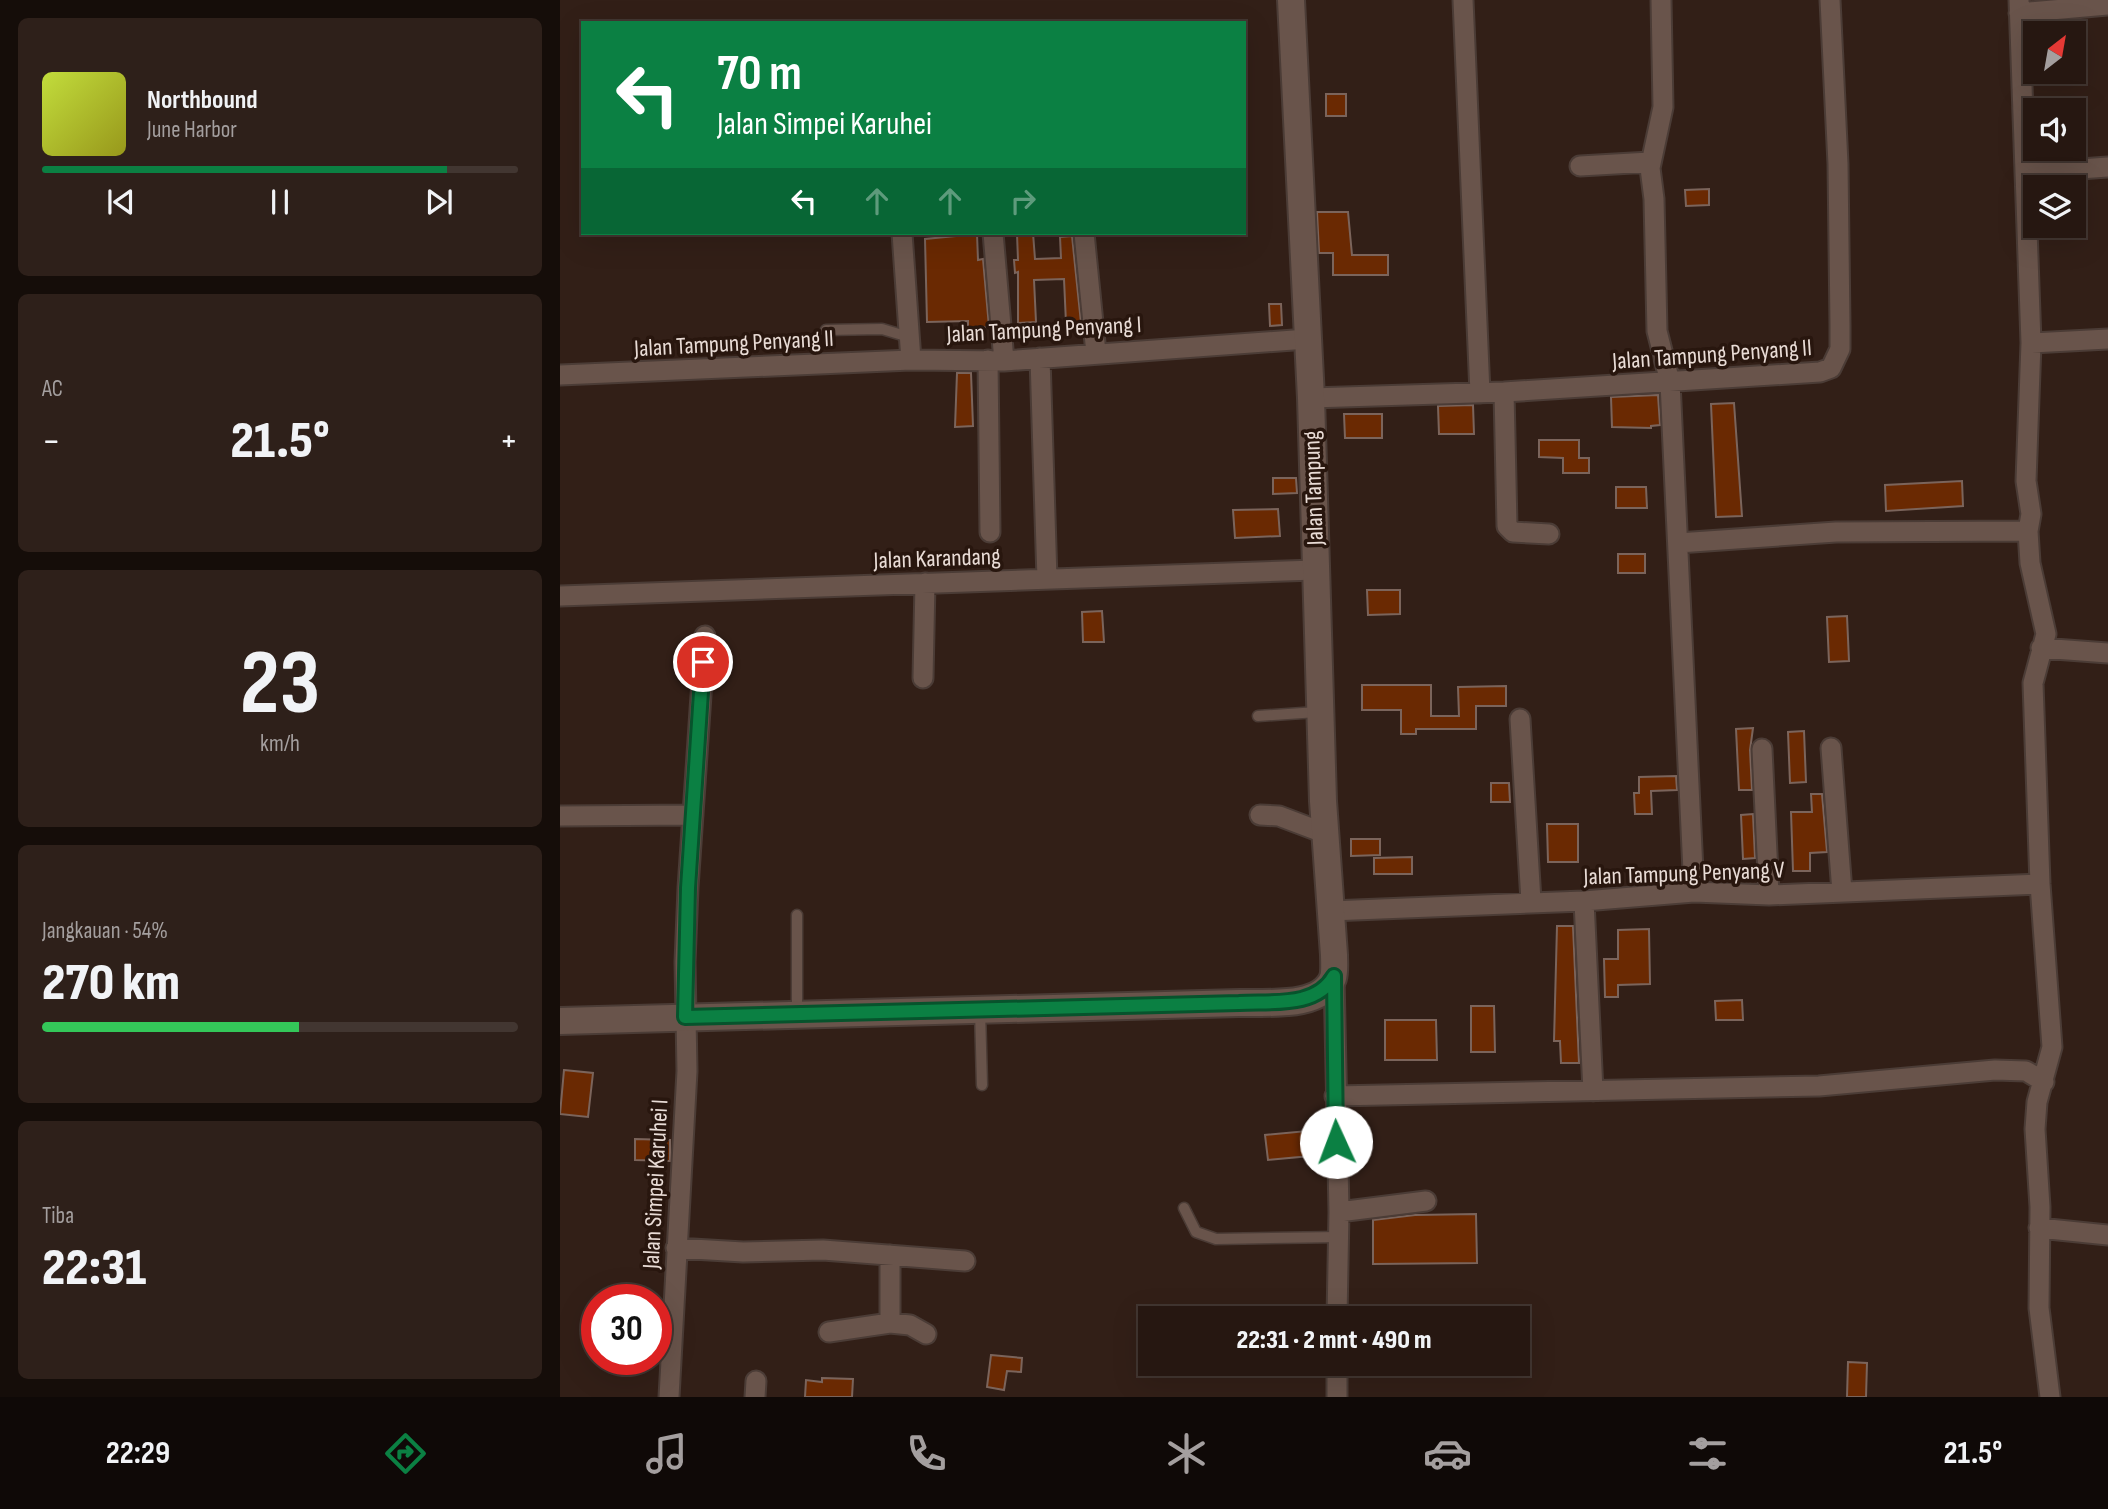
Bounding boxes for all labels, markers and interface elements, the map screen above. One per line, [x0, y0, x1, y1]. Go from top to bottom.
north arrow [2023, 21, 2086, 84]
map controls [2023, 21, 2086, 238]
text: 70 m [717, 45, 802, 104]
icon: left [602, 49, 693, 140]
text: Northbound [147, 85, 258, 116]
button: sound [2023, 98, 2086, 161]
text: Jalan Simpei Karuhei [717, 105, 932, 144]
text: June Harbor [147, 116, 237, 144]
button: layers [2023, 175, 2086, 238]
icon: left [785, 182, 823, 220]
icon: ahead [858, 182, 896, 220]
icon: ahead [931, 182, 969, 220]
icon: right [1004, 182, 1042, 220]
icon: previous [102, 183, 140, 221]
icon: pause [261, 183, 299, 221]
icon: next [420, 183, 458, 221]
street label: Jalan Tampung Penyang I [945, 310, 1142, 349]
street label: Jalan Tampung Penyang II [632, 324, 835, 363]
street label: Jalan Tampung Penyang II [1610, 333, 1813, 376]
text: AC [42, 375, 63, 403]
text: 21.5° [230, 410, 330, 473]
text: − [42, 419, 61, 464]
text: + [499, 419, 518, 464]
street label: Jalan Tampung [1297, 430, 1330, 547]
street label: Jalan Karandang [872, 542, 1001, 575]
text: 23 [240, 630, 320, 739]
pin [673, 632, 733, 692]
icon: arrive [684, 643, 722, 681]
text: km/h [260, 730, 300, 758]
street label: Jalan Tampung Penyang V [1582, 855, 1785, 892]
text: Jangkauan · 54% [42, 917, 168, 945]
text: 270 km [42, 952, 180, 1015]
street label: Jalan Simpei Karuhei I [637, 1098, 674, 1271]
position arrow [1299, 1105, 1373, 1179]
text: Tiba [42, 1202, 74, 1230]
text: 22:31 [42, 1237, 146, 1300]
speed limit sign: 30 [581, 1284, 672, 1375]
text: 22:31 · 2 mnt · 490 m [1236, 1325, 1432, 1356]
icon: directions [381, 1429, 430, 1478]
icon: music [642, 1429, 691, 1478]
icon: phone [902, 1429, 951, 1478]
icon: climate [1162, 1429, 1211, 1478]
icon: car [1423, 1429, 1472, 1478]
icon: filters [1683, 1429, 1732, 1478]
text: 22:29 [106, 1434, 170, 1473]
text: 21.5° [1944, 1434, 2002, 1473]

